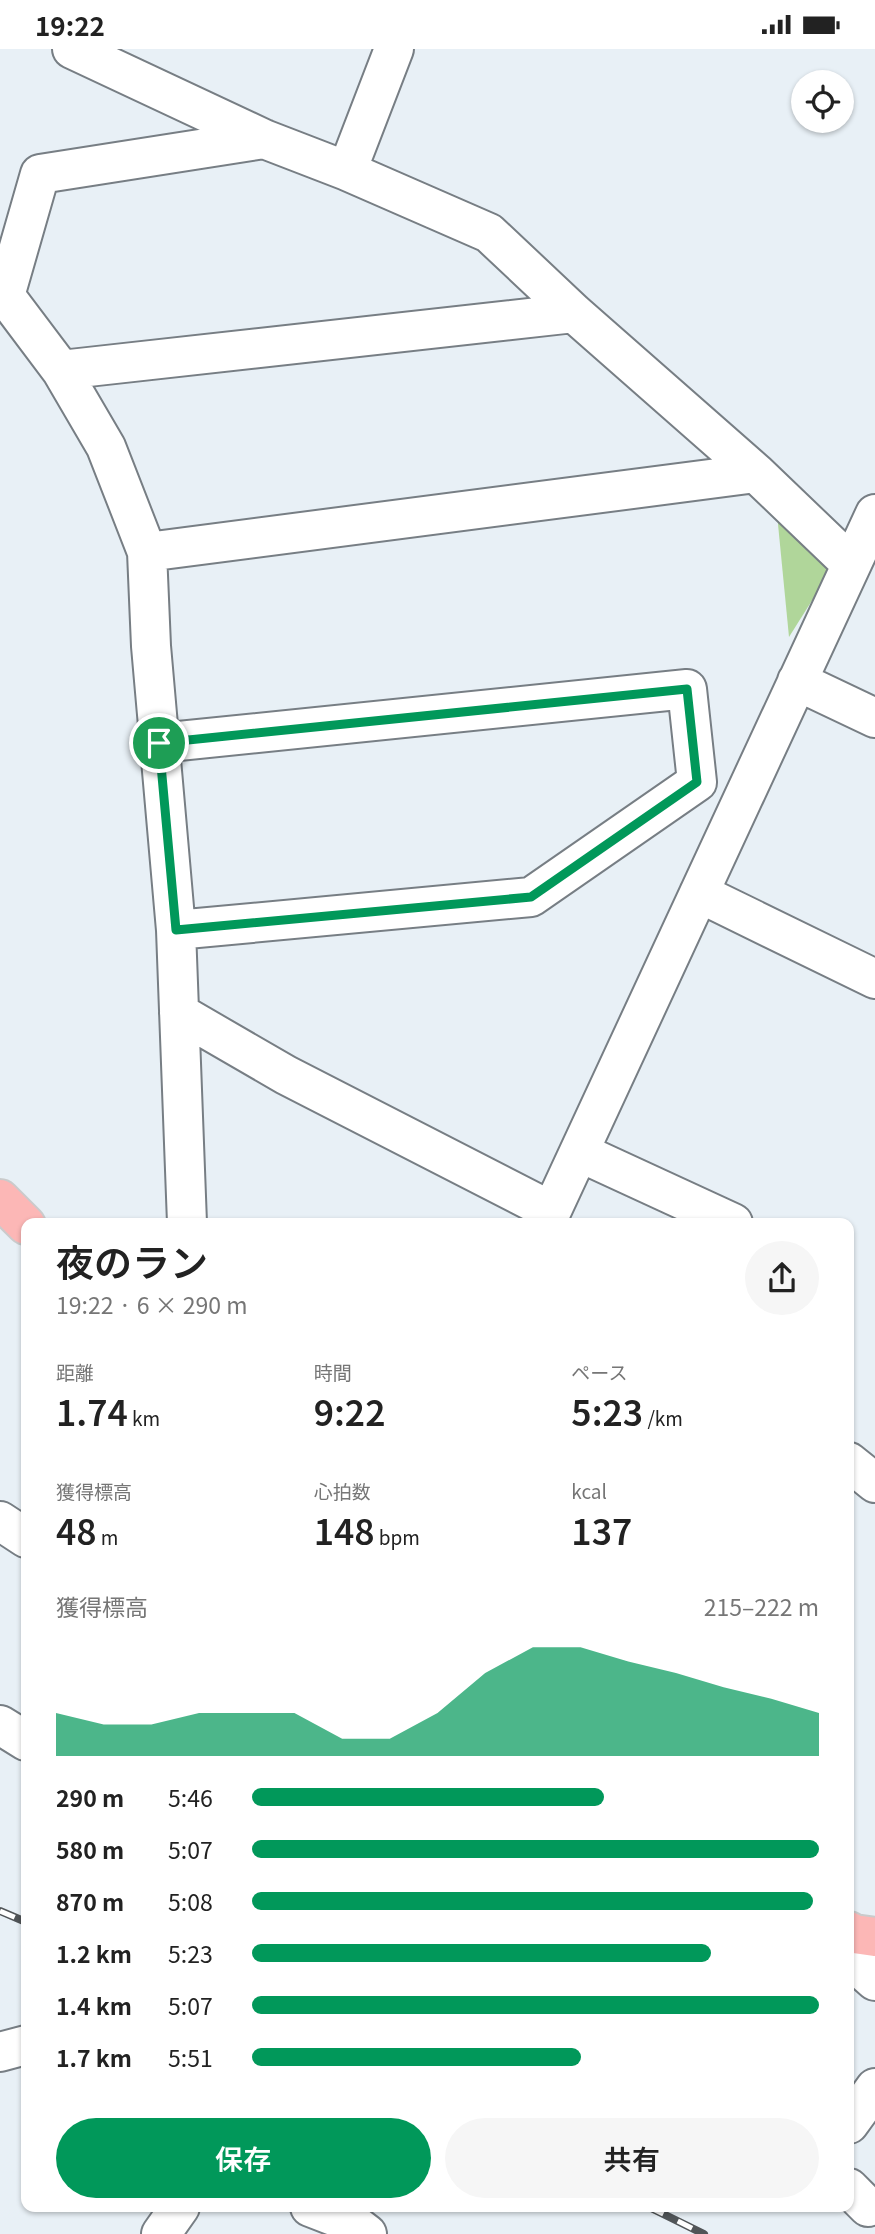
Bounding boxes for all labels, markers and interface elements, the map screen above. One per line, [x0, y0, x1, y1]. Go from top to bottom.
text: 19:22 [35, 6, 105, 43]
map controls [791, 70, 854, 133]
button: locate [791, 70, 854, 133]
pin [129, 713, 189, 773]
icon: arrive [140, 724, 178, 762]
text: 夜のラン [56, 1233, 208, 1288]
button: share [745, 1241, 819, 1315]
text: 19:22 · 6 × 290 m [56, 1287, 247, 1321]
text: 距離 [56, 1358, 94, 1385]
text: 時間 [314, 1358, 352, 1385]
text: ペース [571, 1358, 627, 1385]
text: 1.74 [56, 1385, 128, 1436]
text: 9:22 [314, 1385, 385, 1436]
text: 5:23 [571, 1385, 643, 1436]
text: km [128, 1404, 160, 1431]
text: /km [643, 1404, 683, 1431]
text: 獲得標高 [56, 1477, 132, 1504]
text: 心拍数 [314, 1477, 371, 1504]
text: kcal [571, 1477, 607, 1504]
text: 48 [56, 1504, 97, 1555]
text: 148 [314, 1504, 375, 1555]
text: 137 [571, 1504, 632, 1555]
text: m [97, 1523, 118, 1550]
text: bpm [375, 1523, 420, 1550]
text: 獲得標高 [56, 1589, 148, 1623]
text: 215–222 m [704, 1589, 819, 1623]
text: 290 m [56, 1780, 124, 1814]
text: 5:46 [168, 1780, 213, 1814]
text: 580 m [56, 1832, 124, 1866]
text: 5:07 [168, 1832, 213, 1866]
text: 870 m [56, 1884, 124, 1918]
text: 5:08 [168, 1884, 213, 1918]
text: 1.2 km [56, 1936, 132, 1970]
text: 5:23 [168, 1936, 213, 1970]
text: 1.4 km [56, 1988, 132, 2022]
text: 5:07 [168, 1988, 213, 2022]
text: 1.7 km [56, 2040, 132, 2074]
text: 5:51 [168, 2040, 213, 2074]
button: 保存 [56, 2118, 431, 2198]
button: 共有 [445, 2118, 819, 2198]

